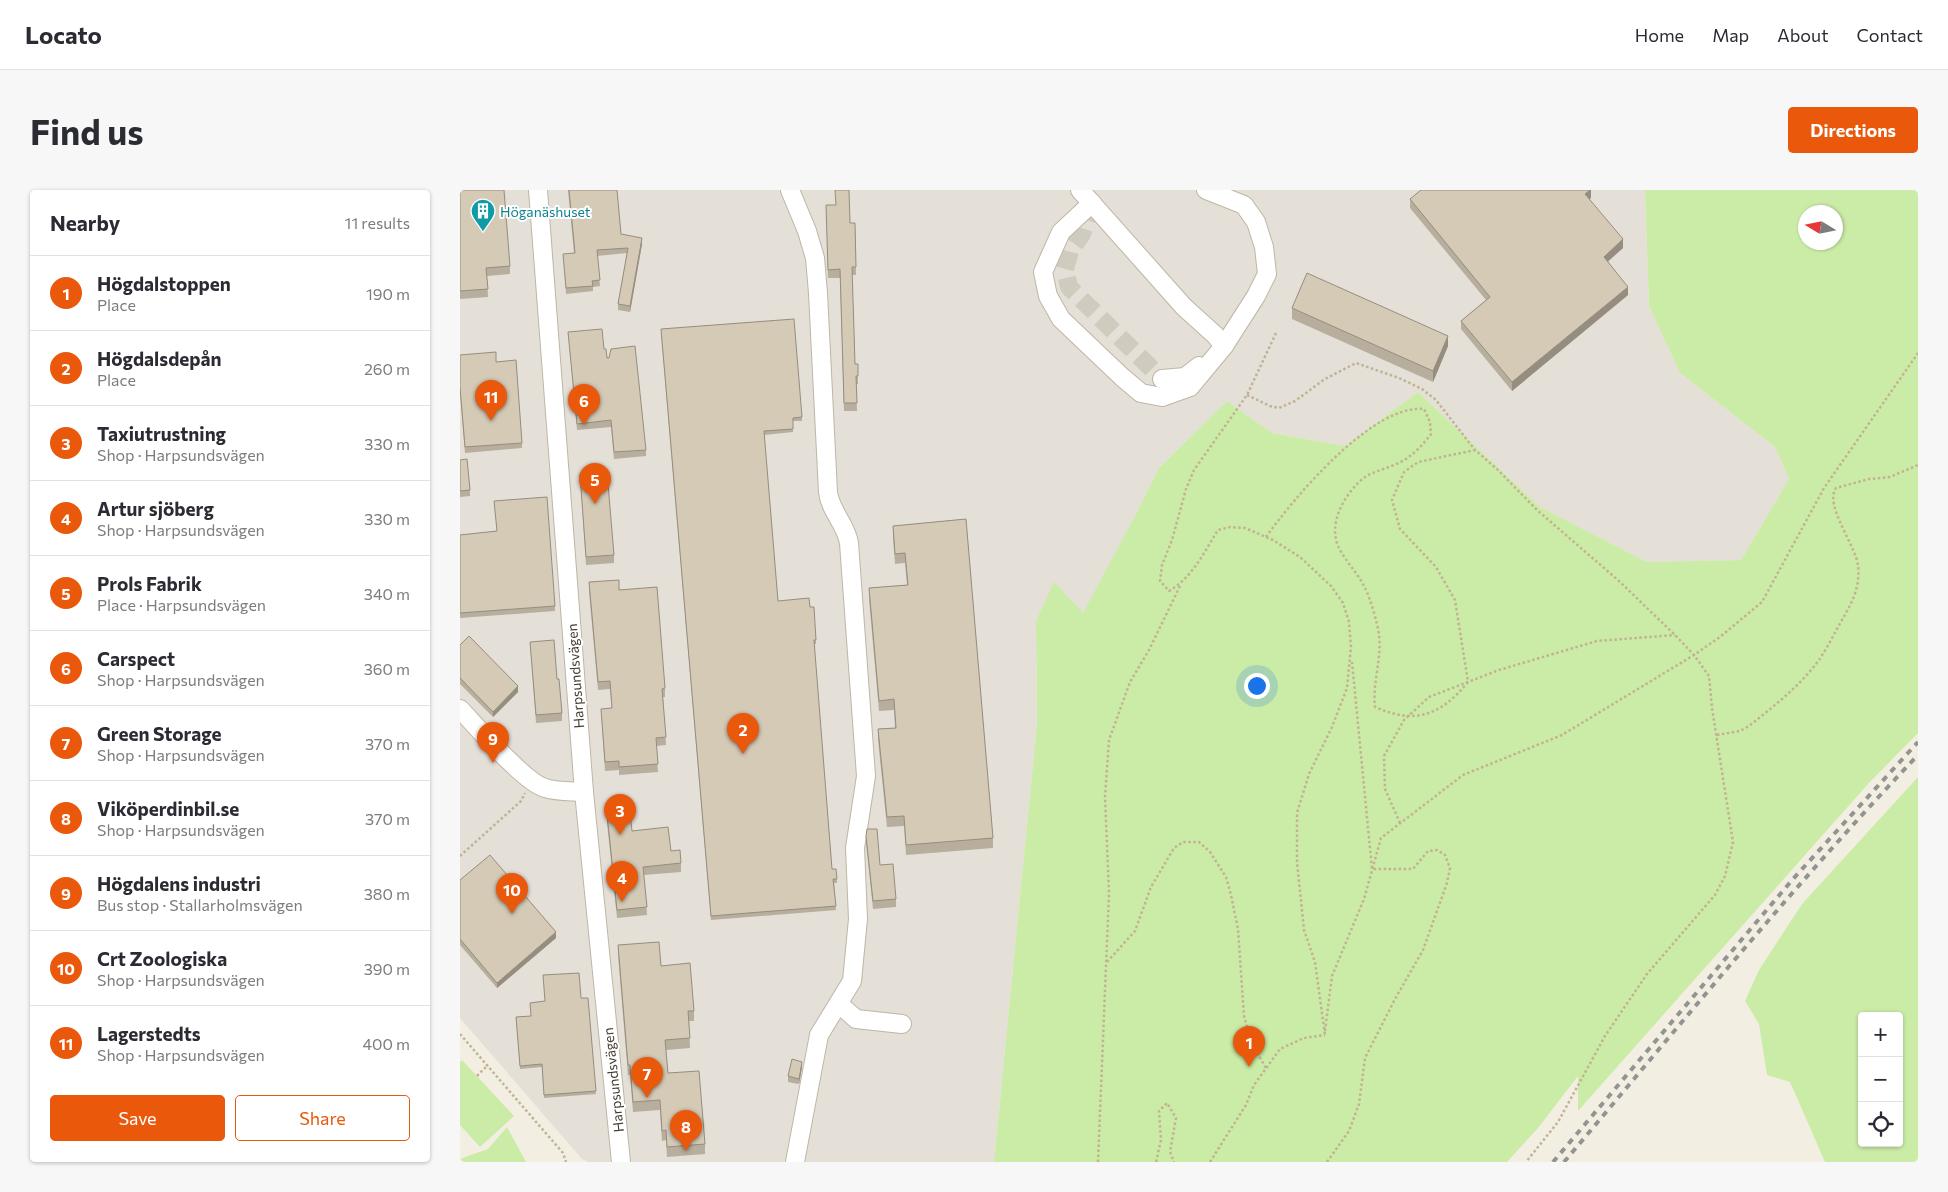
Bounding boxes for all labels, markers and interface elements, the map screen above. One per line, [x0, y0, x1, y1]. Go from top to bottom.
text: Locato [25, 20, 102, 49]
text: Home [1635, 24, 1684, 46]
text: Map [1712, 24, 1749, 46]
text: About [1777, 24, 1829, 46]
text: Contact [1857, 24, 1923, 46]
button: Directions [1788, 107, 1918, 153]
text: Find us [30, 109, 144, 152]
building icon: Höganäshuset [470, 198, 496, 232]
place label: Höganäshuset [500, 203, 591, 220]
north arrow [1798, 205, 1843, 250]
text: Nearby [50, 210, 120, 235]
text: 11 results [345, 213, 410, 232]
text: Högdalstoppen [97, 272, 231, 295]
text: 1 [62, 284, 70, 303]
text: 190 m [366, 284, 410, 303]
text: Place [97, 295, 136, 314]
text: Högdalsdepån [97, 347, 221, 370]
text: 2 [61, 359, 71, 378]
text: 260 m [364, 359, 410, 378]
text: Place [97, 370, 136, 389]
pin: 11 [475, 380, 507, 421]
pin: 6 [568, 384, 600, 425]
text: Taxiutrustning [97, 422, 226, 445]
text: 3 [61, 434, 71, 453]
text: 330 m [364, 434, 410, 453]
text: Shop · Harpsundsvägen [97, 445, 265, 464]
pin: 5 [579, 463, 611, 504]
text: Artur sjöberg [97, 497, 214, 520]
text: 4 [61, 509, 71, 528]
text: 330 m [364, 509, 410, 528]
text: Shop · Harpsundsvägen [97, 520, 265, 539]
text: Prols Fabrik [97, 572, 202, 595]
text: 5 [61, 584, 71, 603]
text: 340 m [364, 584, 410, 603]
text: Place · Harpsundsvägen [97, 595, 266, 614]
street label: Harpsundsvägen [563, 623, 587, 729]
text: Carspect [97, 647, 175, 670]
text: 6 [61, 659, 71, 678]
text: 360 m [364, 659, 410, 678]
text: Shop · Harpsundsvägen [97, 670, 265, 689]
your location [1244, 673, 1270, 699]
pin: 2 [727, 713, 759, 754]
text: Green Storage [97, 722, 222, 745]
pin: 9 [477, 722, 509, 763]
text: 7 [62, 734, 70, 753]
text: 370 m [365, 734, 410, 753]
text: Shop · Harpsundsvägen [97, 745, 265, 764]
pin: 3 [604, 794, 636, 835]
text: Viköperdinbil.se [97, 797, 239, 820]
text: 8 [61, 809, 71, 828]
text: 370 m [365, 809, 410, 828]
text: Shop · Harpsundsvägen [97, 820, 265, 839]
pin: 4 [606, 861, 638, 902]
text: Högdalens industri [97, 872, 261, 895]
pin: 10 [496, 873, 528, 914]
text: 9 [61, 884, 71, 903]
text: 380 m [364, 884, 410, 903]
text: Bus stop · Stallarholmsvägen [97, 895, 303, 914]
text: Crt Zoologiska [97, 947, 227, 970]
text: 10 [57, 959, 75, 978]
text: 390 m [364, 959, 410, 978]
text: Shop · Harpsundsvägen [97, 970, 265, 989]
map controls [1858, 1012, 1903, 1147]
button: + [1858, 1012, 1903, 1057]
text: Lagerstedts [97, 1022, 201, 1045]
pin: 1 [1233, 1026, 1265, 1067]
street label: Harpsundsvägen [599, 1027, 627, 1133]
text: 11 [59, 1034, 73, 1053]
text: 400 m [362, 1034, 410, 1053]
text: Shop · Harpsundsvägen [97, 1045, 265, 1064]
pin: 7 [631, 1057, 663, 1098]
button: − [1858, 1057, 1903, 1102]
button: Save [50, 1095, 225, 1141]
button: Share [235, 1095, 410, 1141]
button: locate [1858, 1102, 1903, 1147]
pin: 8 [670, 1110, 702, 1151]

